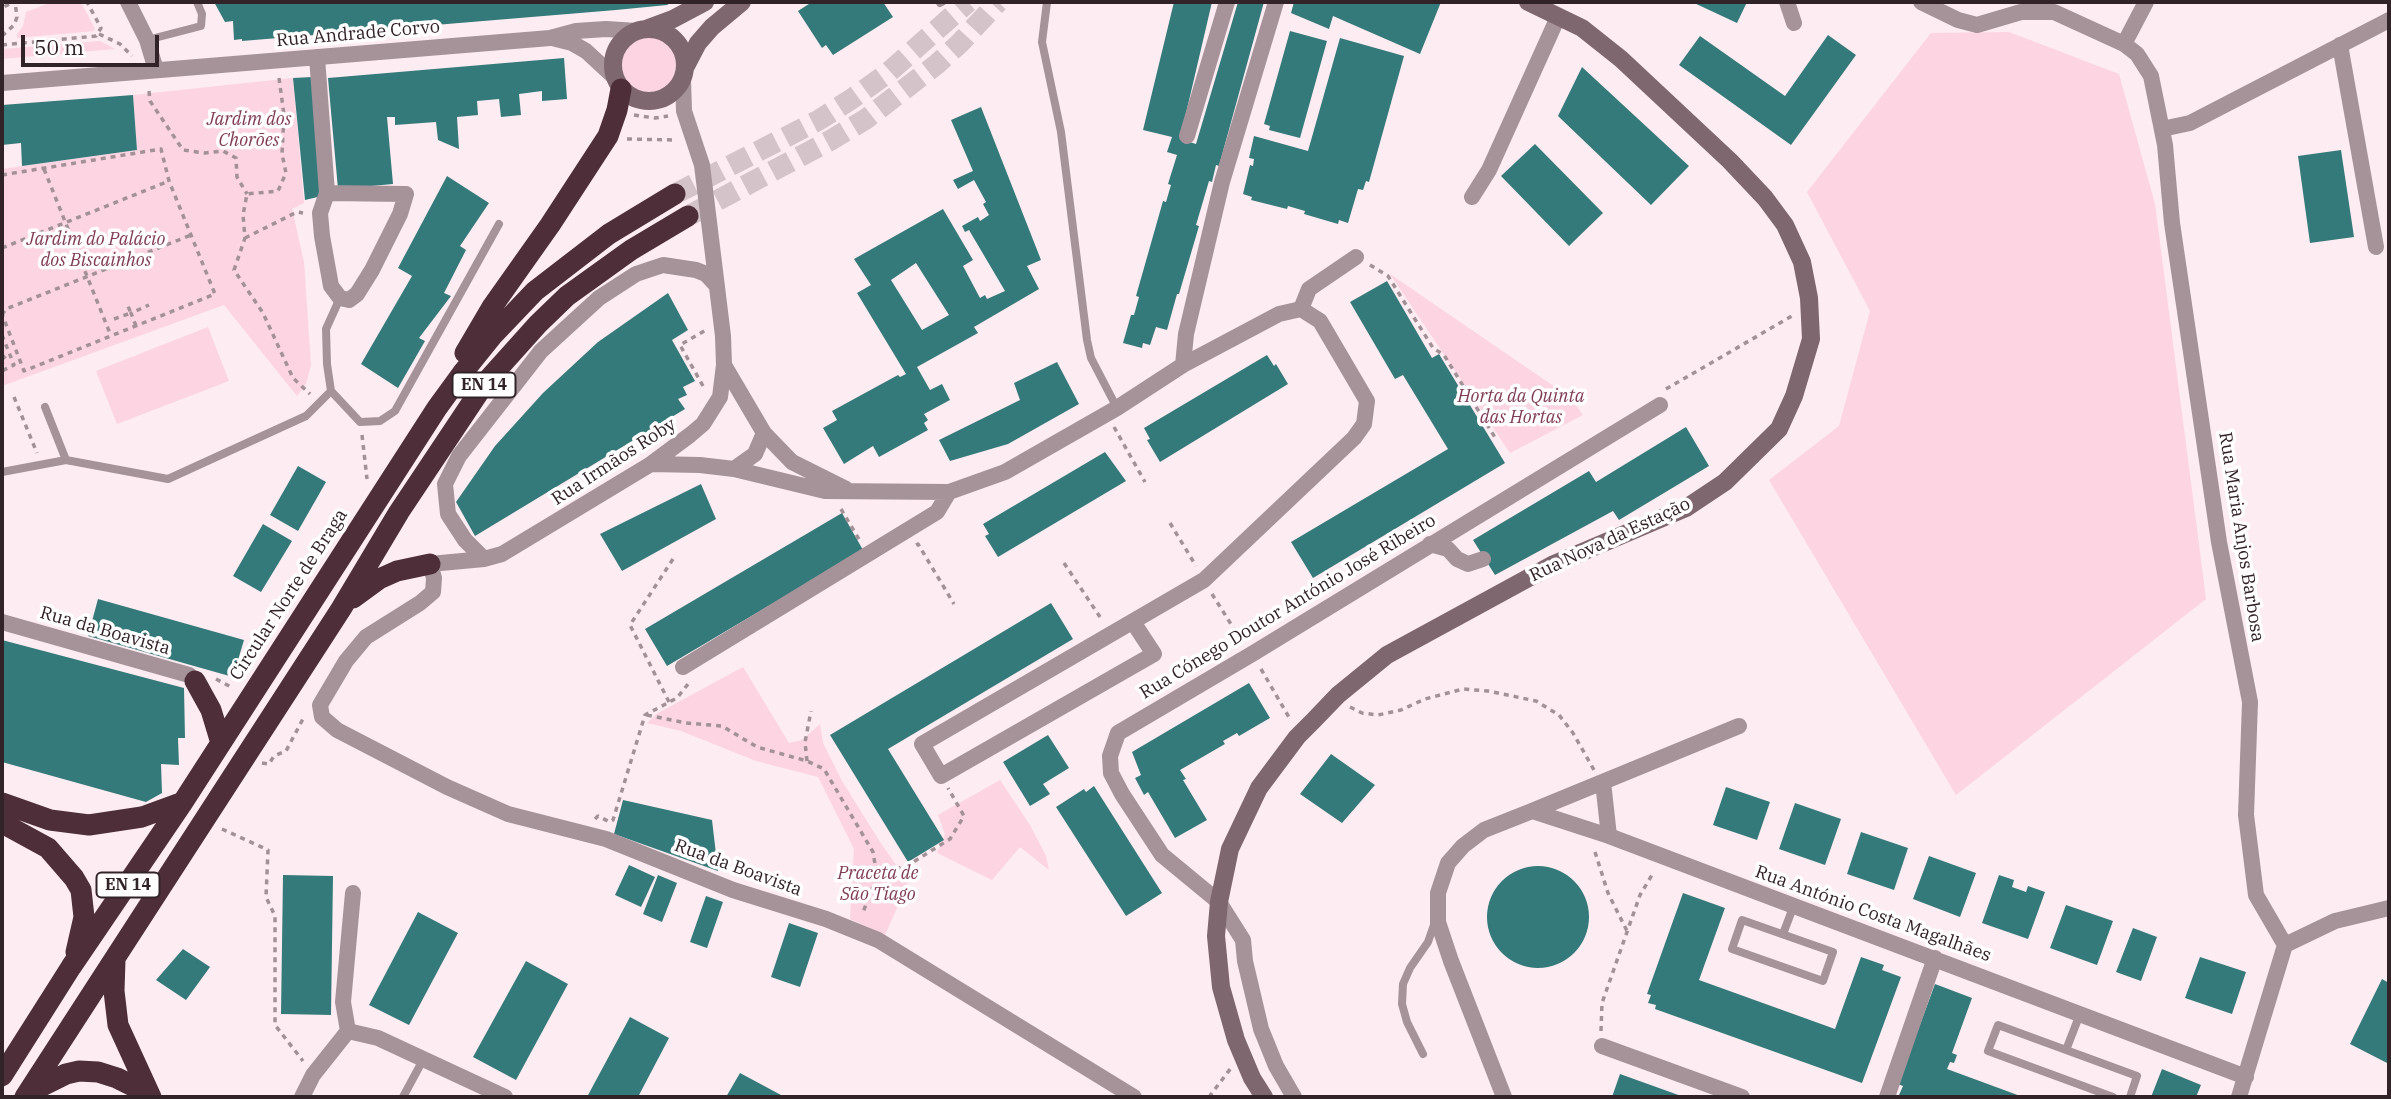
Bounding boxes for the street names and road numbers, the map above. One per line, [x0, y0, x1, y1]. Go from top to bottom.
street label: Rua Andrade Corvo [275, 16, 441, 52]
road number: EN 14 [452, 372, 516, 398]
street label: Rua Irmãos Roby [548, 414, 680, 510]
street label: Rua Maria Anjos Barbosa [2214, 430, 2268, 644]
street label: Rua Nova da Estação [1526, 493, 1694, 587]
street label: Circular Norte de Braga [226, 505, 352, 685]
street label: Rua Cónego Doutor António José Ribeiro [1136, 510, 1440, 704]
street label: Rua da Boavista [38, 602, 172, 660]
street label: Rua da Boavista [671, 835, 805, 901]
street label: Rua António Costa Magalhães [1752, 861, 1994, 967]
road number: EN 14 [96, 872, 160, 898]

